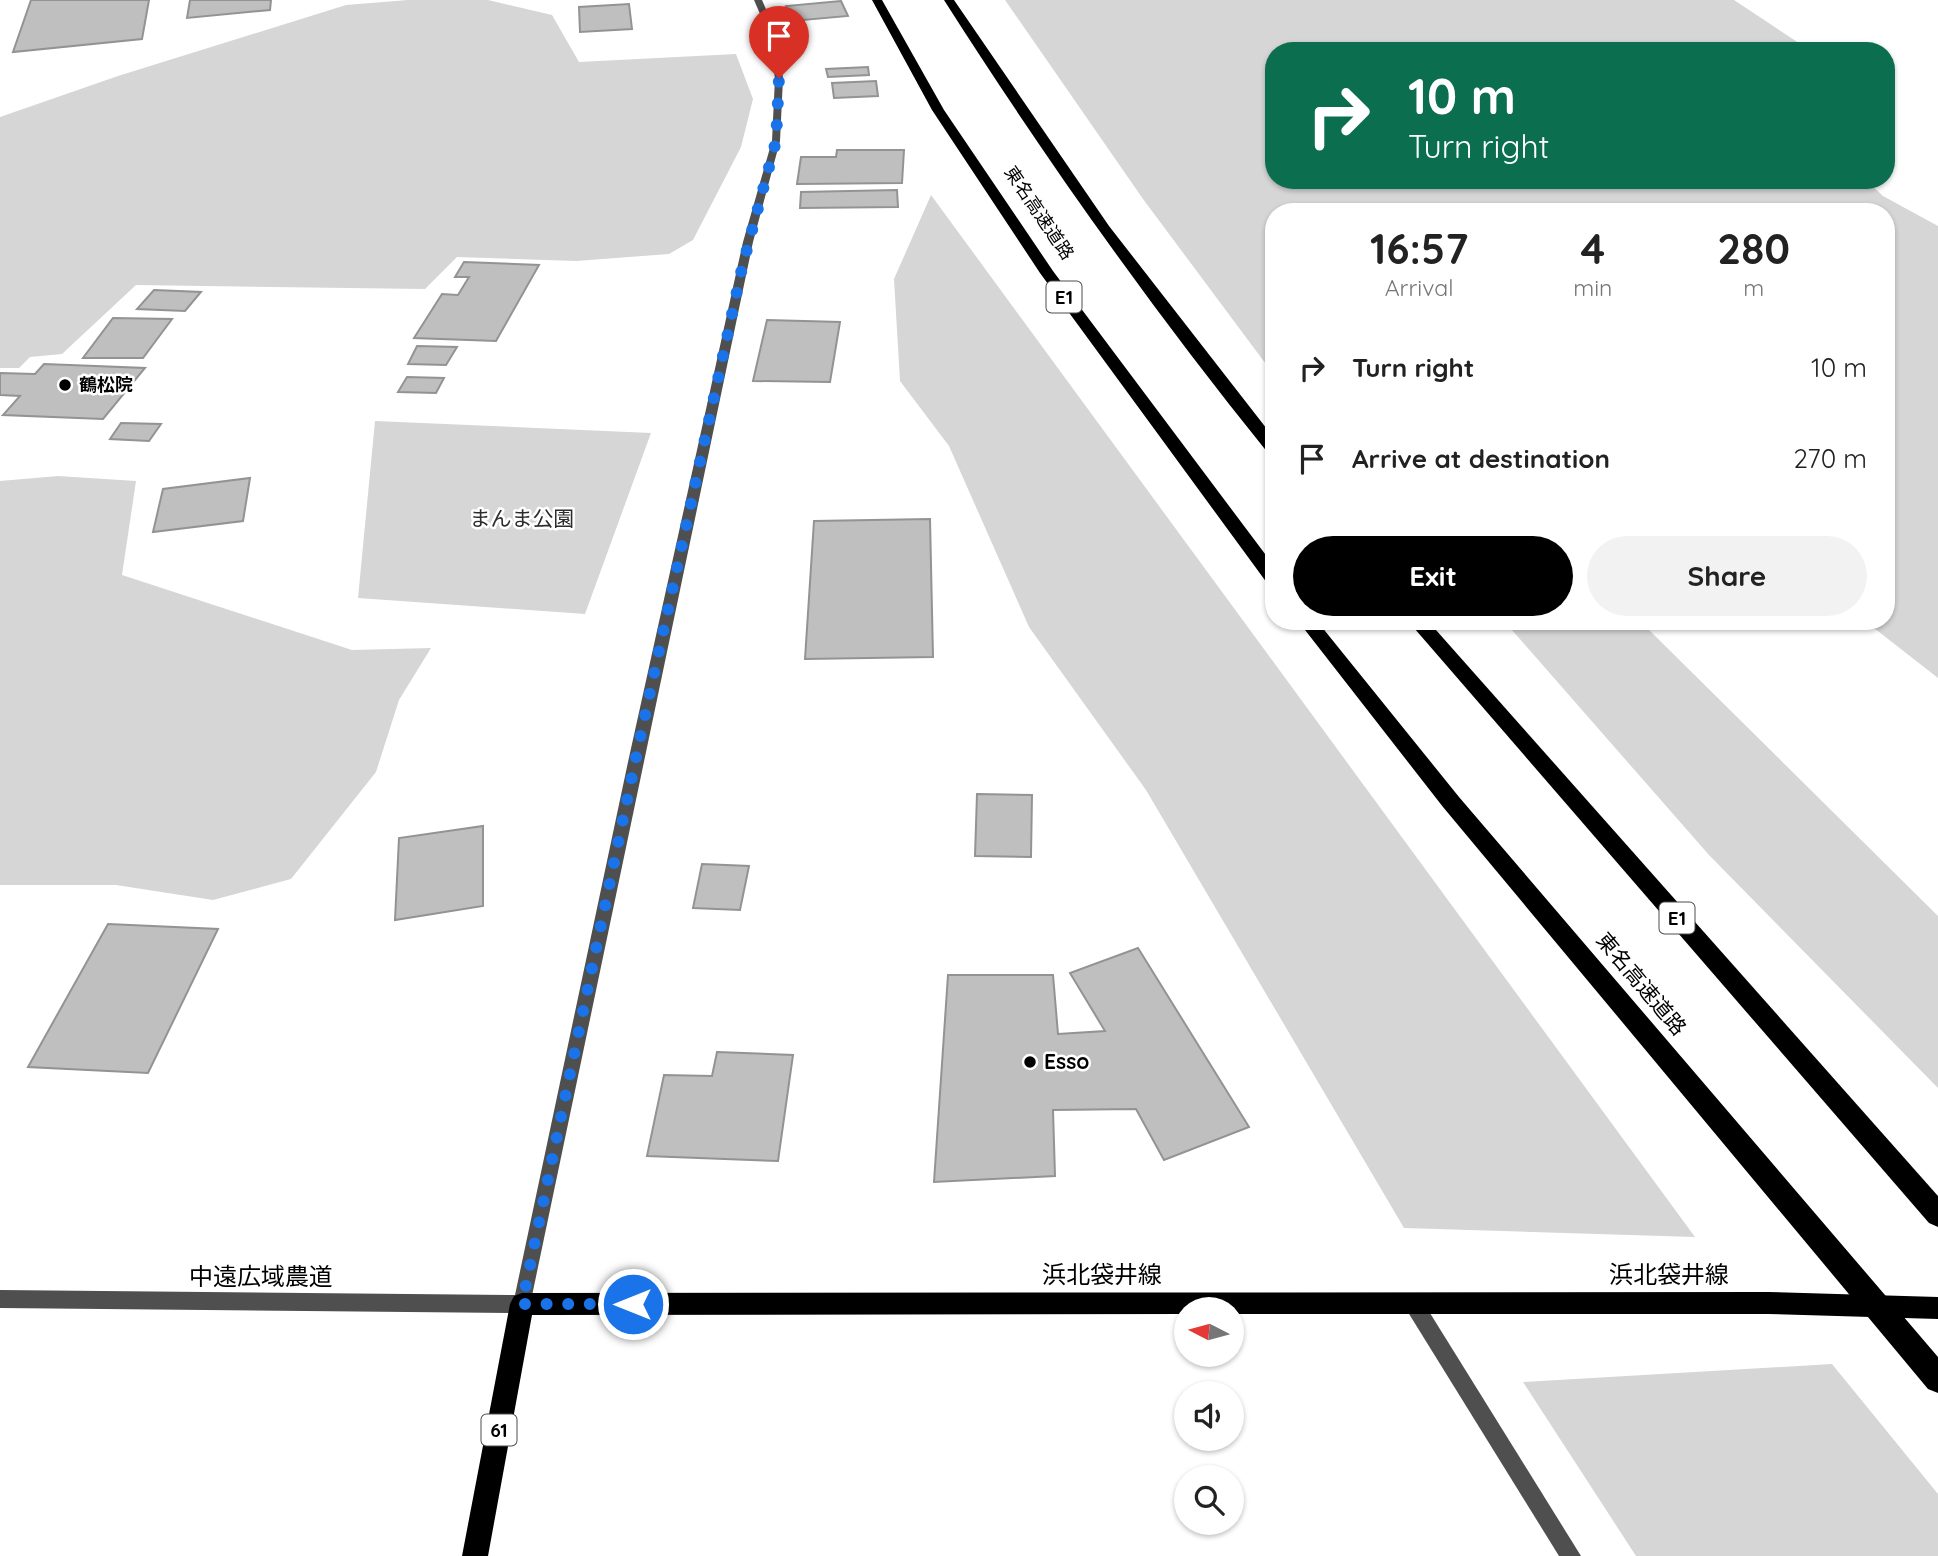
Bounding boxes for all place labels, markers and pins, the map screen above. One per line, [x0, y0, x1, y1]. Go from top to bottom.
pin [749, 6, 809, 78]
place label: 鶴松院 [79, 373, 133, 396]
marker: 鶴松院 [57, 377, 73, 393]
place label: Esso [1044, 1048, 1089, 1074]
marker: Esso [1022, 1054, 1038, 1070]

